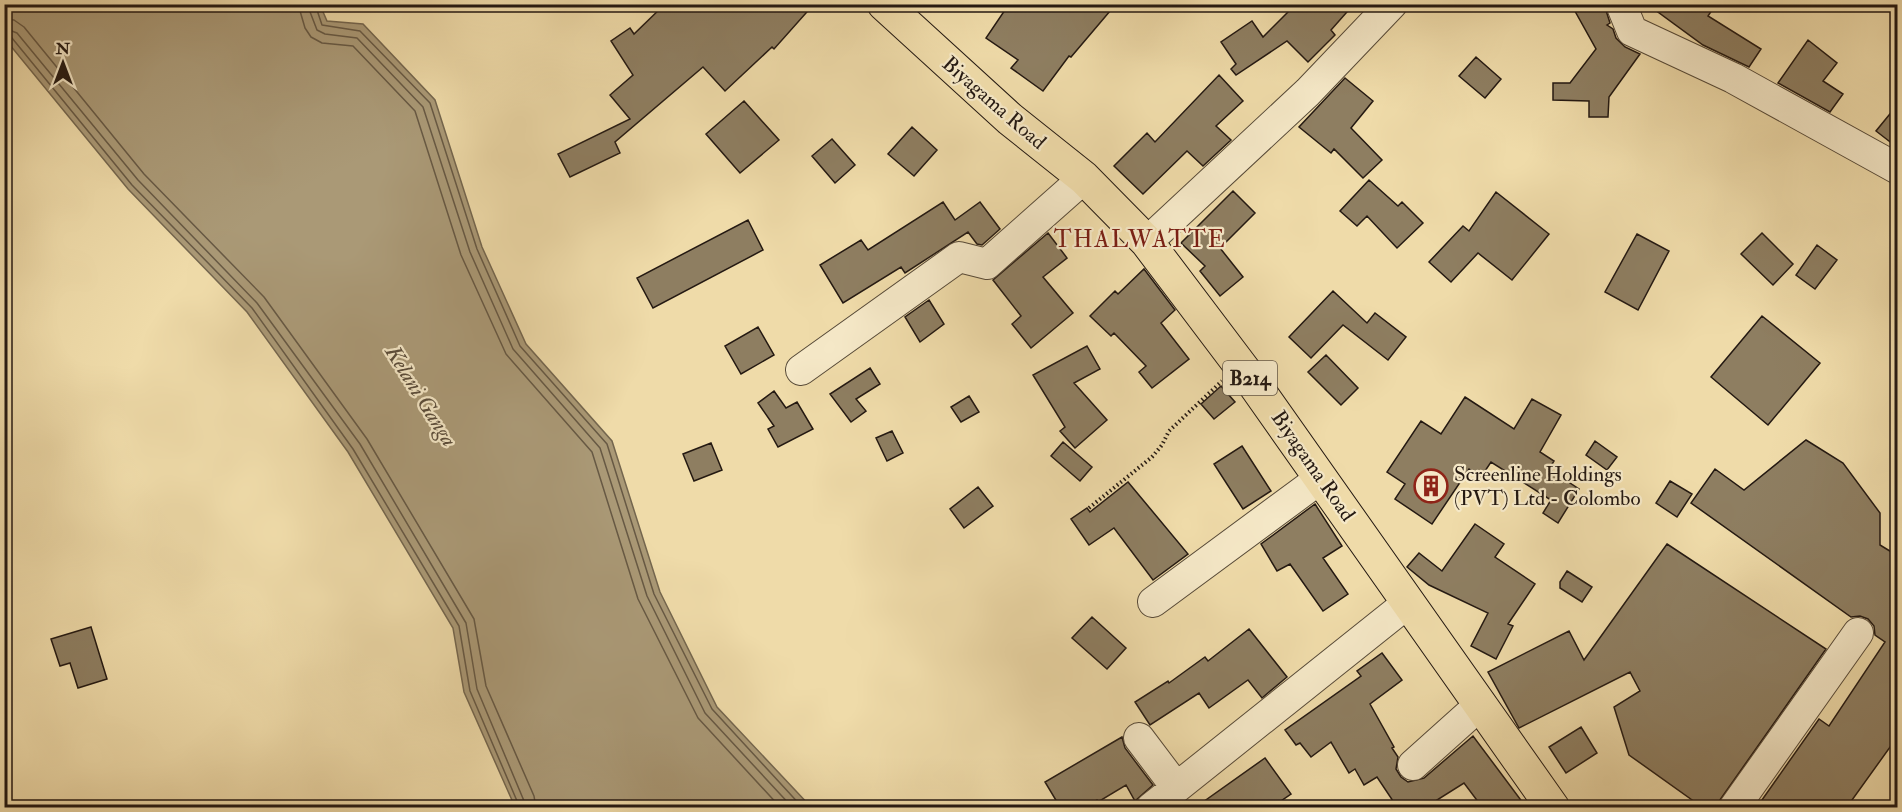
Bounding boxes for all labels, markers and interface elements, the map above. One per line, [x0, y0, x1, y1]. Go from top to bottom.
north arrow [33, 33, 93, 93]
text: N [55, 39, 71, 59]
street label: Biyagama Road [936, 50, 1052, 156]
district label: THALWATTE [1054, 224, 1226, 255]
water label: Kelani Ganga [378, 339, 463, 452]
road number: B214 [1223, 361, 1277, 395]
street label: Biyagama Road [1265, 405, 1361, 527]
place label: Screenline Holdings (PVT) Ltd - Colombo [1454, 461, 1641, 512]
building icon: Screenline Holdings (PVT) Ltd - Colombo [1413, 468, 1449, 504]

